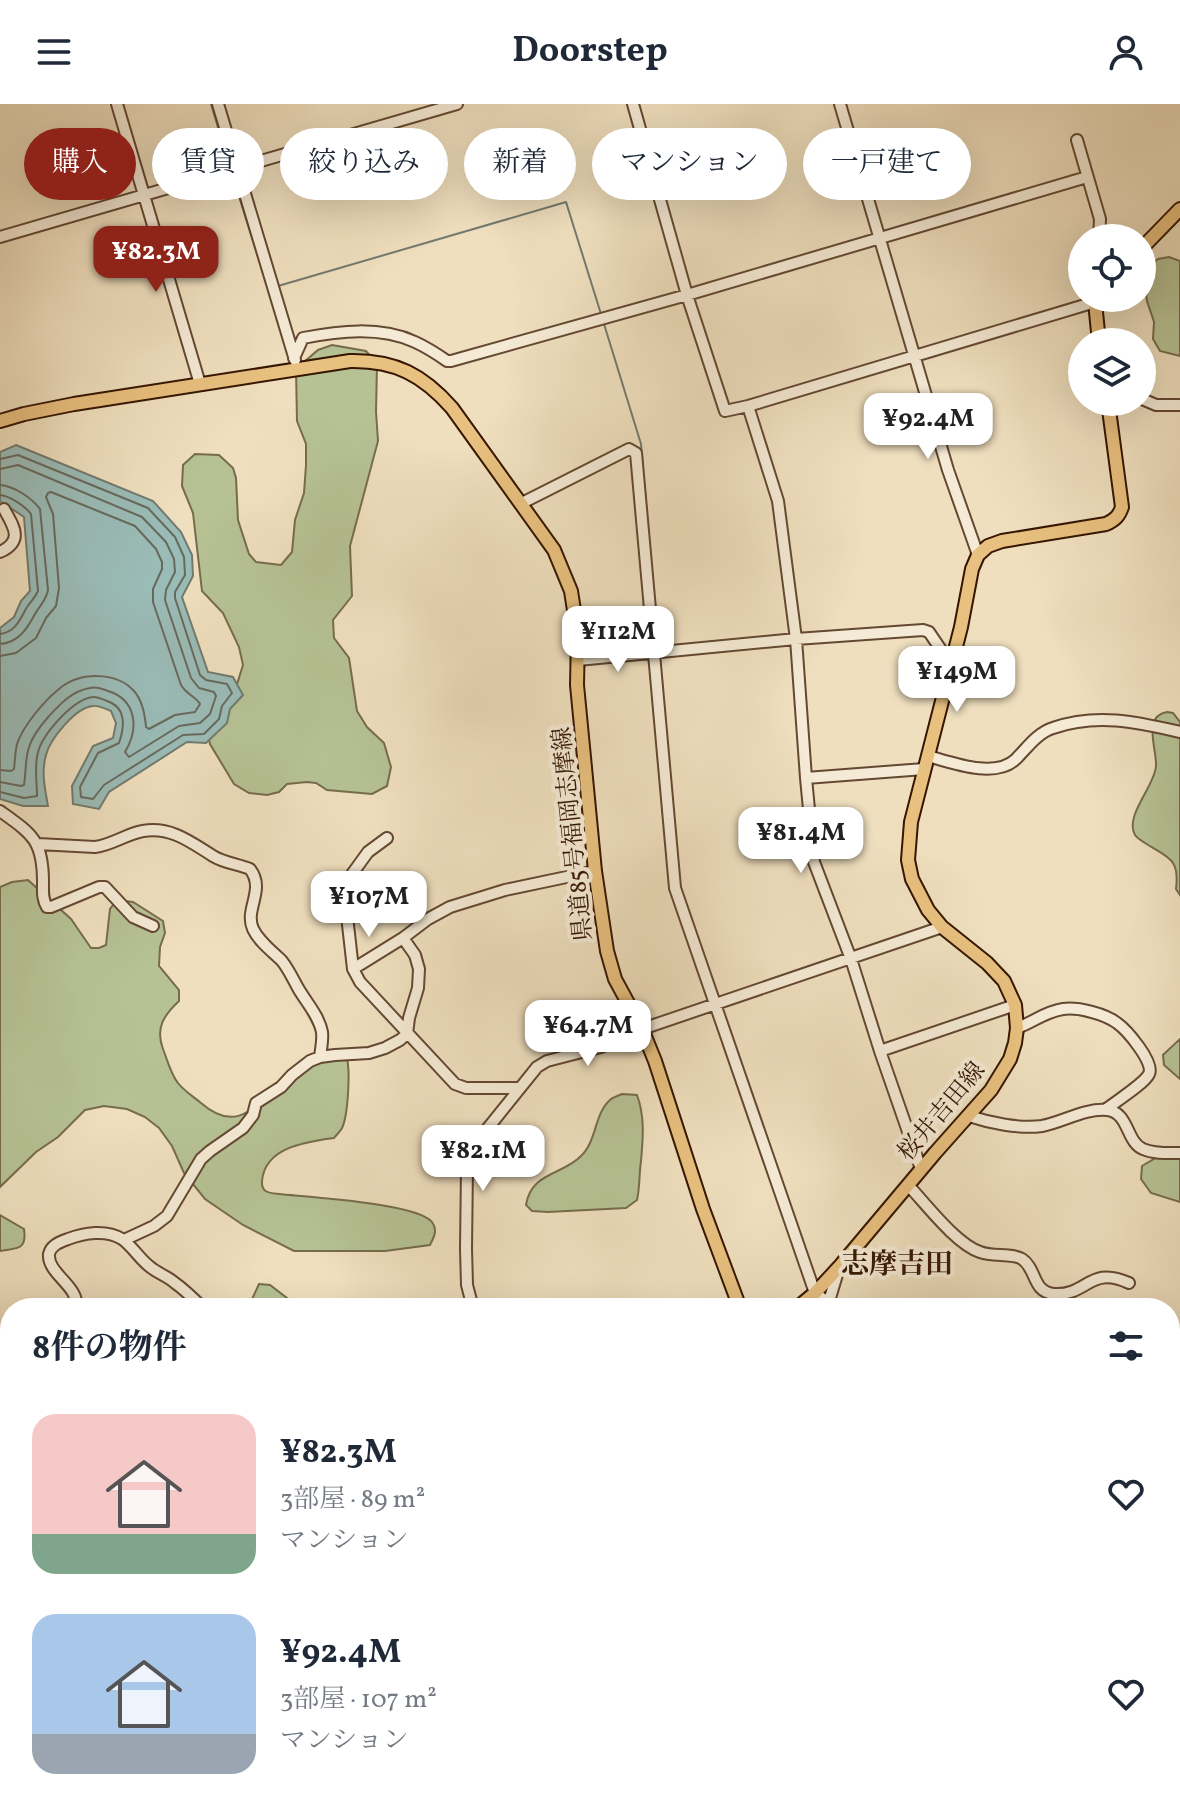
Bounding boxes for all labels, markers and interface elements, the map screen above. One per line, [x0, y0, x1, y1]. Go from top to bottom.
text: Doorstep [512, 27, 668, 77]
icon: menu [32, 30, 76, 74]
icon: person [1104, 30, 1148, 74]
chip: 購入 [24, 128, 136, 200]
chip: 賃貸 [152, 128, 264, 200]
chip: 絞り込み [280, 128, 448, 200]
chip: 新着 [464, 128, 576, 200]
chip: マンション [592, 128, 787, 200]
chip: 一戸建て [803, 128, 971, 200]
map controls [1068, 224, 1156, 416]
button: locate [1068, 224, 1156, 312]
pin: ¥82.3M [91, 226, 221, 294]
text: ¥82.3M [111, 234, 201, 270]
button: layers [1068, 328, 1156, 416]
pin: ¥92.4M [863, 393, 993, 461]
text: ¥92.4M [882, 401, 974, 437]
pin: ¥112M [562, 606, 674, 674]
text: ¥112M [580, 614, 656, 650]
pin: ¥149M [901, 646, 1013, 714]
text: ¥149M [916, 654, 998, 690]
street label: 県道85号福岡志摩線 [546, 725, 602, 943]
pin: ¥81.4M [736, 807, 866, 875]
text: ¥81.4M [756, 815, 846, 851]
pin: ¥107M [313, 871, 425, 939]
text: ¥107M [329, 879, 409, 915]
pin: ¥64.7M [523, 1000, 653, 1068]
text: ¥64.7M [543, 1008, 633, 1044]
street label: 桜井吉田線 [891, 1055, 994, 1169]
pin: ¥82.1M [418, 1125, 548, 1193]
text: ¥82.1M [440, 1133, 526, 1169]
district label: 志摩吉田 [841, 1246, 953, 1285]
icon: filters [1104, 1324, 1148, 1368]
text: 8件の物件 [32, 1326, 187, 1373]
text: ¥82.3M [280, 1430, 397, 1477]
icon: home [96, 1446, 192, 1542]
icon: heart [1104, 1472, 1148, 1516]
text: 3部屋 · 89 m² [280, 1482, 425, 1518]
text: マンション [280, 1523, 409, 1559]
text: ¥92.4M [280, 1630, 401, 1677]
icon: home [96, 1646, 192, 1742]
icon: heart [1104, 1672, 1148, 1716]
text: 3部屋 · 107 m² [280, 1682, 437, 1718]
text: マンション [280, 1723, 409, 1759]

